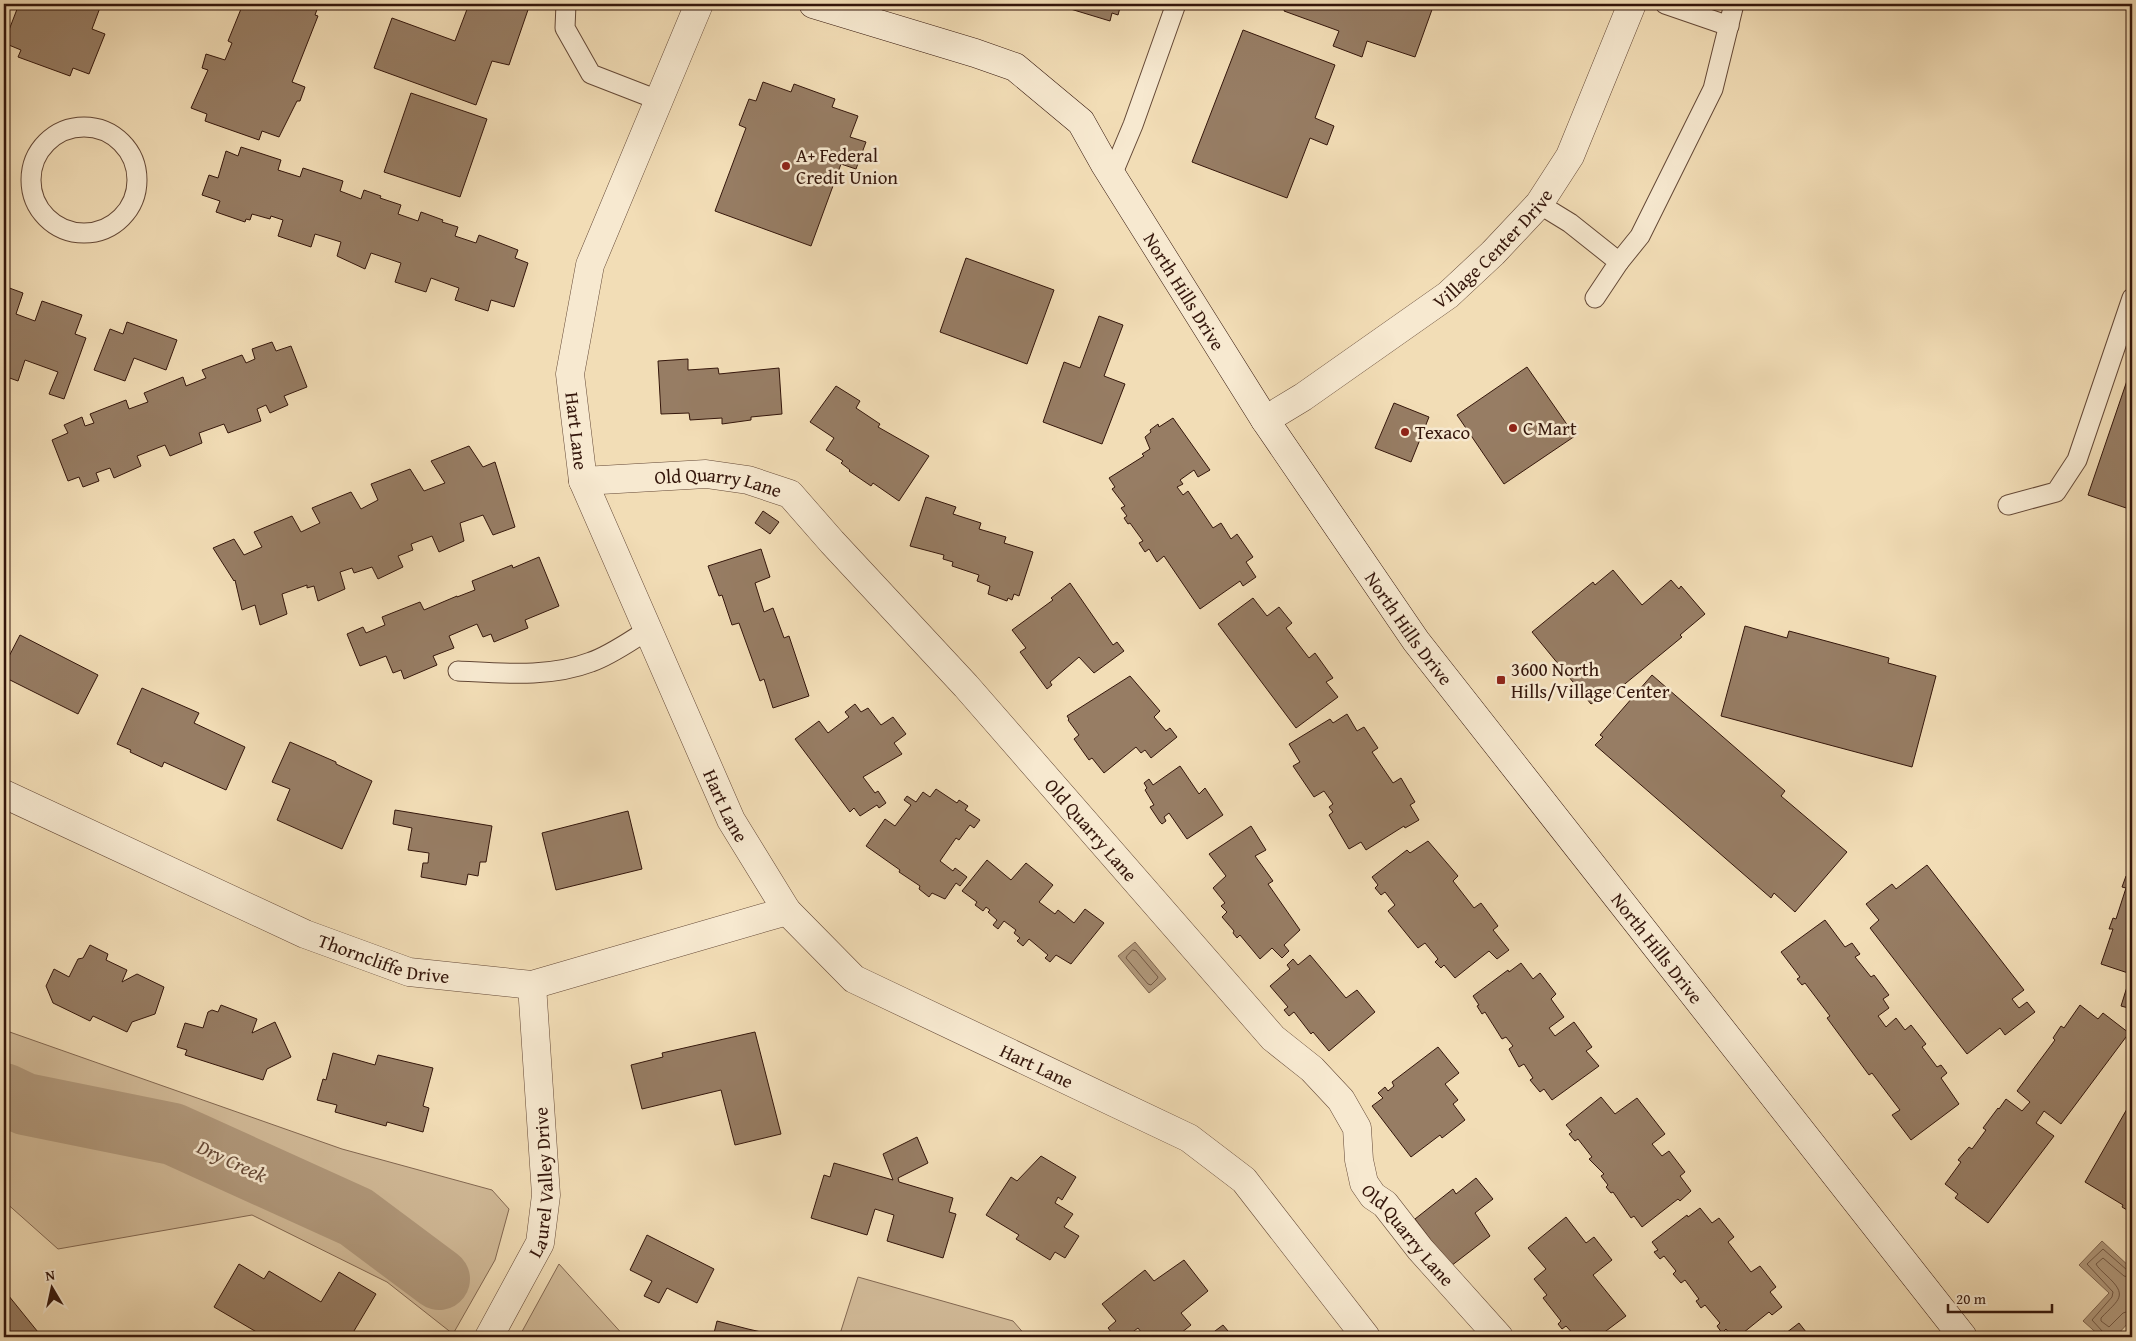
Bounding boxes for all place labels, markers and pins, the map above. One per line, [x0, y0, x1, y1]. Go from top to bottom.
place label: A+ Federal Credit Union [796, 141, 898, 191]
marker: A+ Federal Credit Union [780, 160, 792, 172]
place label: C Mart [1523, 414, 1577, 442]
place label: Texaco [1415, 418, 1470, 446]
marker: C Mart [1507, 422, 1519, 434]
marker: Texaco [1399, 426, 1411, 438]
place label: 3600 North Hills/Village Center [1511, 655, 1670, 705]
marker: 3600 North Hills/Village Center [1495, 674, 1507, 686]

